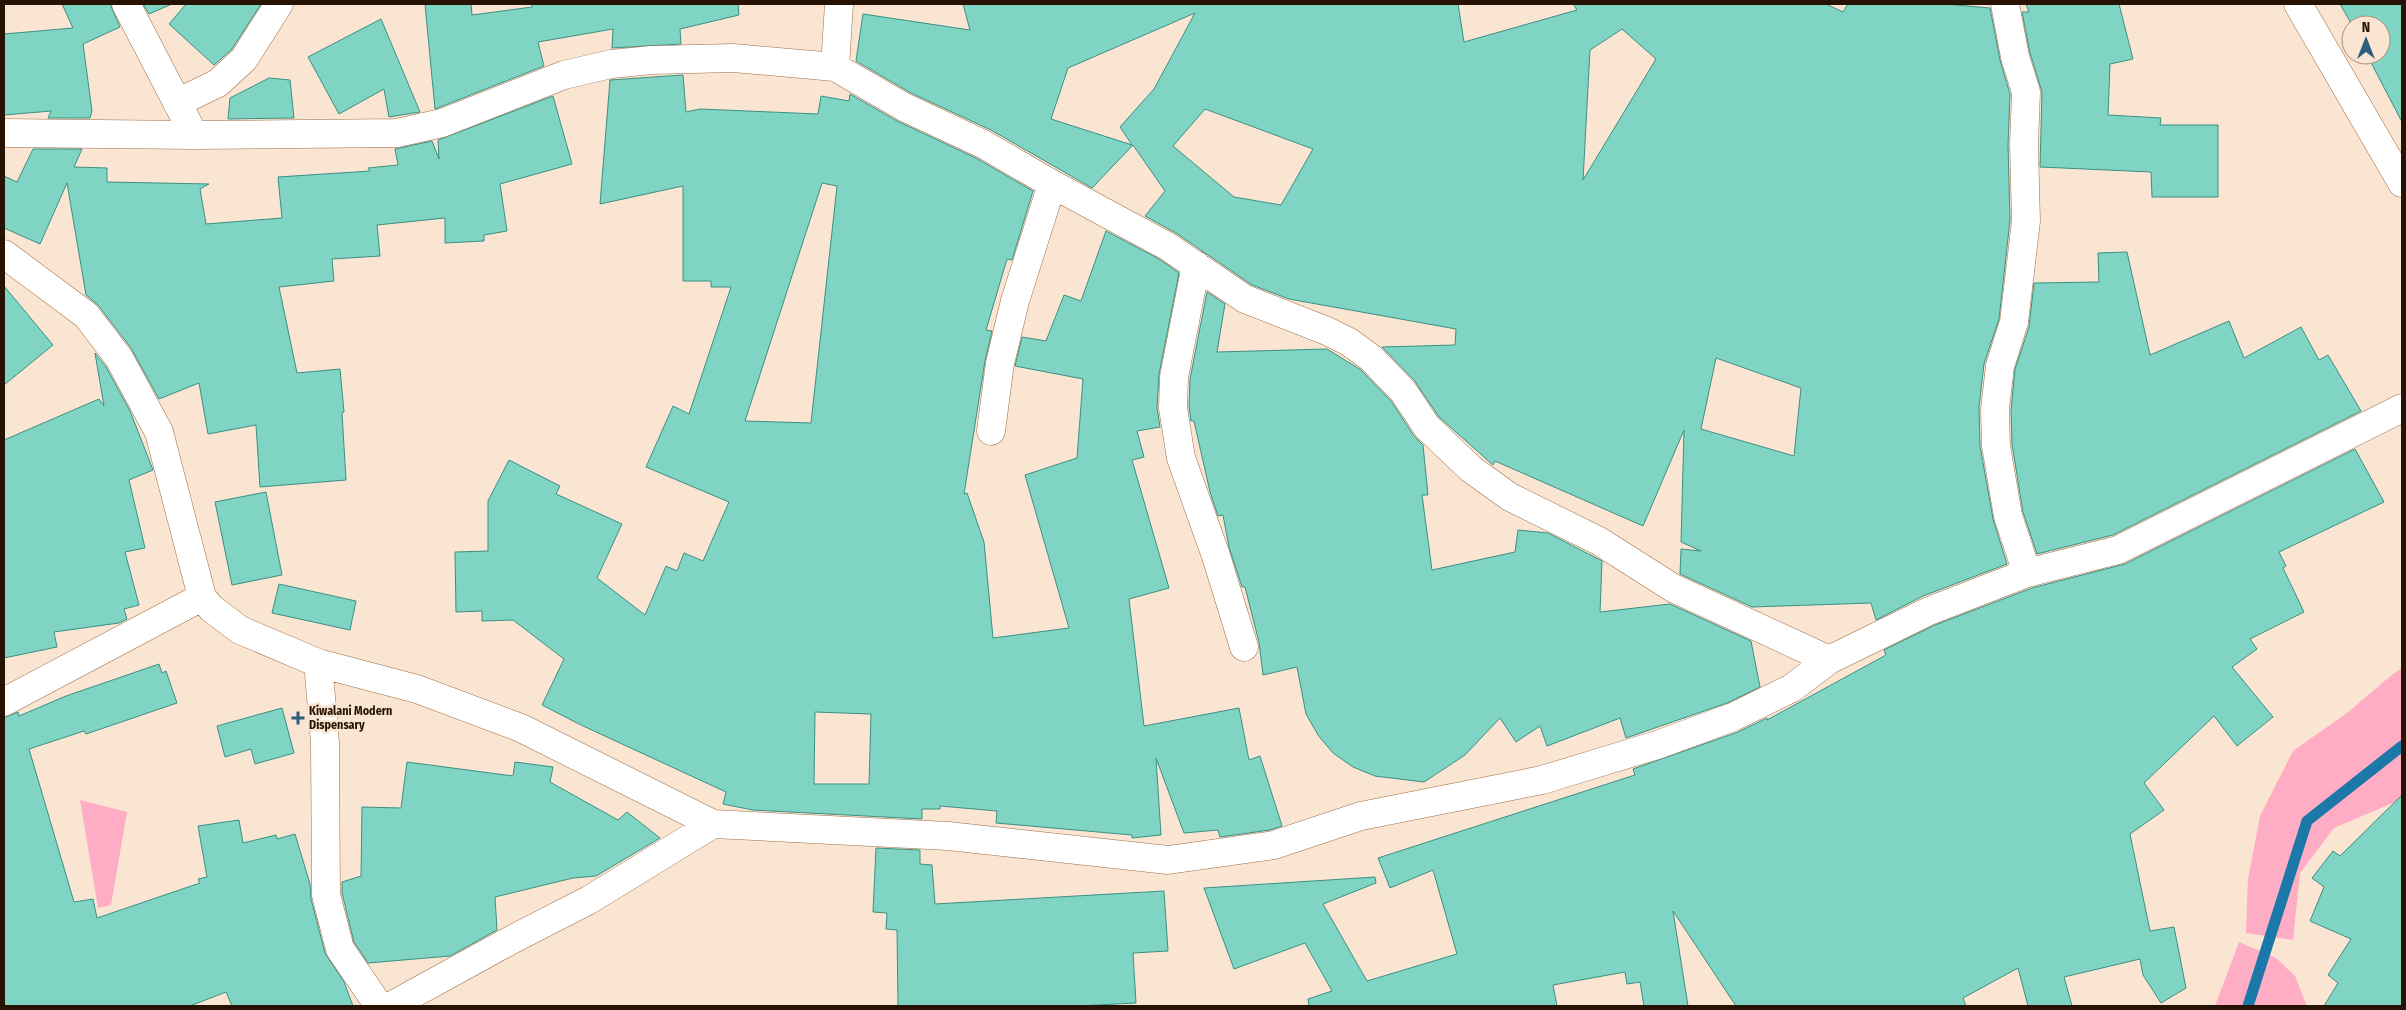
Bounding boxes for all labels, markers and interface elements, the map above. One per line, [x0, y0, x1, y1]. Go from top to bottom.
north arrow [2341, 15, 2391, 65]
text: N [2362, 19, 2370, 36]
place label: Kiwalani Modern Dispensary [309, 704, 392, 732]
marker: Kiwalani Modern Dispensary [291, 711, 305, 725]

